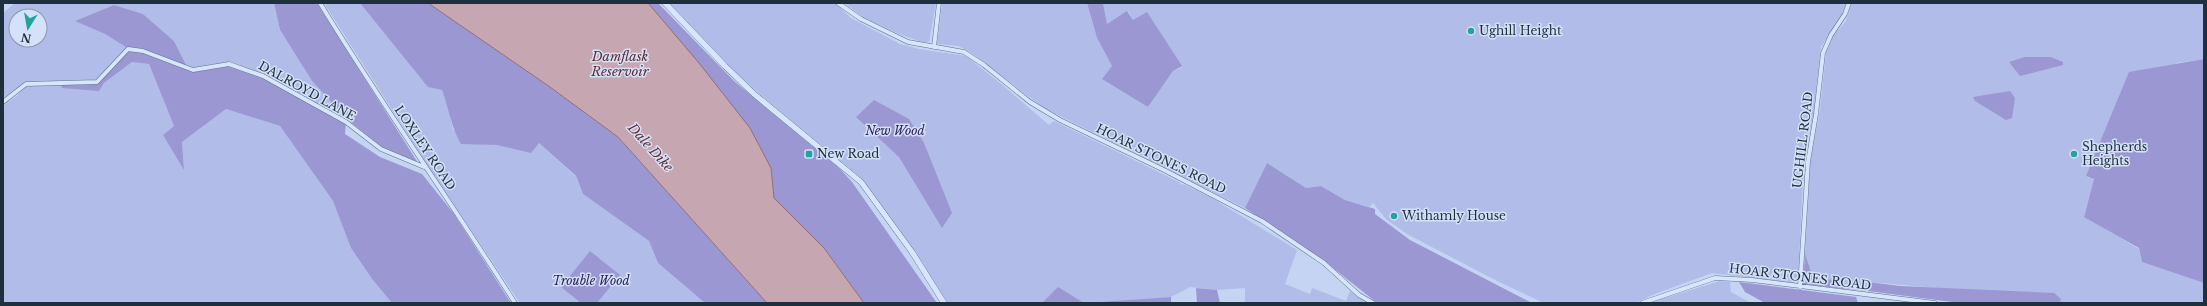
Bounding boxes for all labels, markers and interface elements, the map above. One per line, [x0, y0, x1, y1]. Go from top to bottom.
north arrow [8, 8, 48, 48]
place label: Ughill Height [1479, 23, 1562, 38]
marker: Ughill Height [1466, 26, 1476, 36]
text: N [19, 30, 33, 46]
water label: Damflask Reservoir [590, 48, 650, 80]
street label: DALROYD LANE [256, 58, 359, 124]
street label: UGHILL ROAD [1789, 91, 1816, 189]
street label: LOXLEY ROAD [392, 103, 459, 193]
water label: Dale Dike [624, 119, 677, 175]
street label: HOAR STONES ROAD [1094, 120, 1229, 197]
park label: New Wood [864, 123, 926, 138]
place label: Shepherds Heights [2082, 139, 2147, 168]
place label: New Road [817, 146, 879, 161]
marker: New Road [804, 149, 814, 159]
marker: Shepherds Heights [2069, 149, 2079, 159]
place label: Withamly House [1401, 208, 1506, 223]
marker: Withamly House [1389, 211, 1399, 221]
street label: HOAR STONES ROAD [1728, 260, 1872, 293]
park label: Trouble Wood [552, 273, 630, 288]

